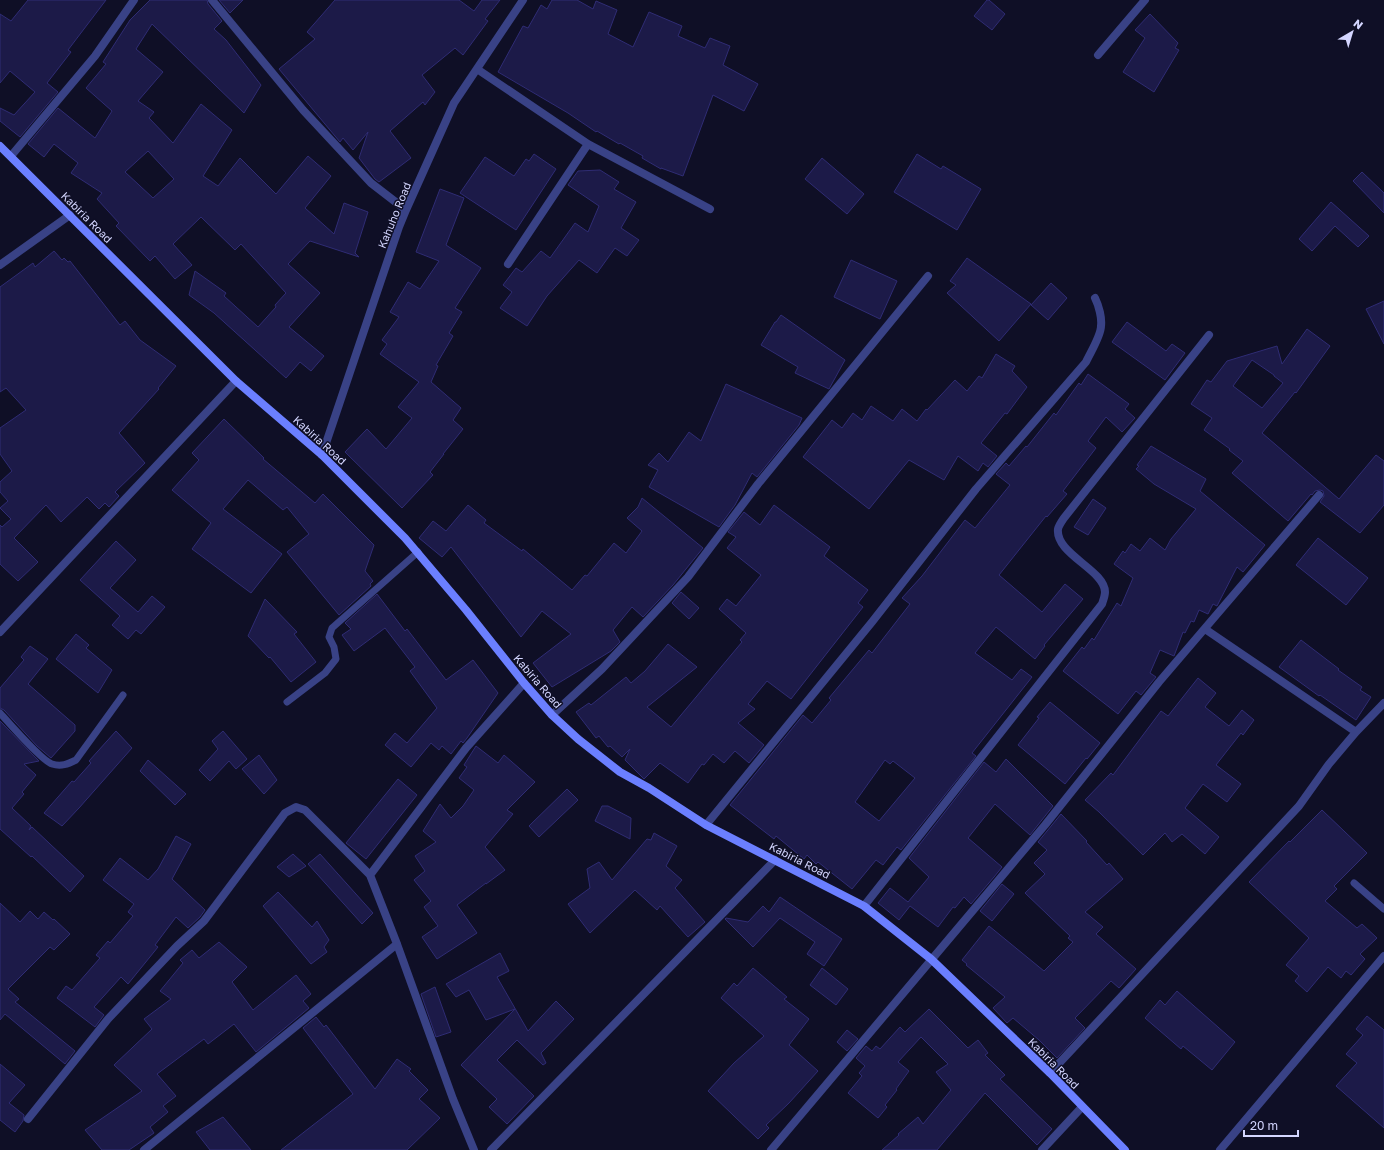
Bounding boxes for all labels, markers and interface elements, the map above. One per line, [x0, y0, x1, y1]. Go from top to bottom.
north arrow [1332, 12, 1372, 52]
text: N [1351, 16, 1366, 31]
street label: Kahuho Road [375, 180, 413, 250]
street label: Kabiria Road [59, 189, 115, 245]
street label: Kabiria Road [291, 413, 349, 467]
street label: Kabiria Road [511, 652, 565, 710]
street label: Kabiria Road [767, 839, 833, 881]
street label: Kabiria Road [1026, 1035, 1082, 1091]
scale bar [1244, 1112, 1298, 1138]
text: 20 m [1250, 1118, 1278, 1133]

